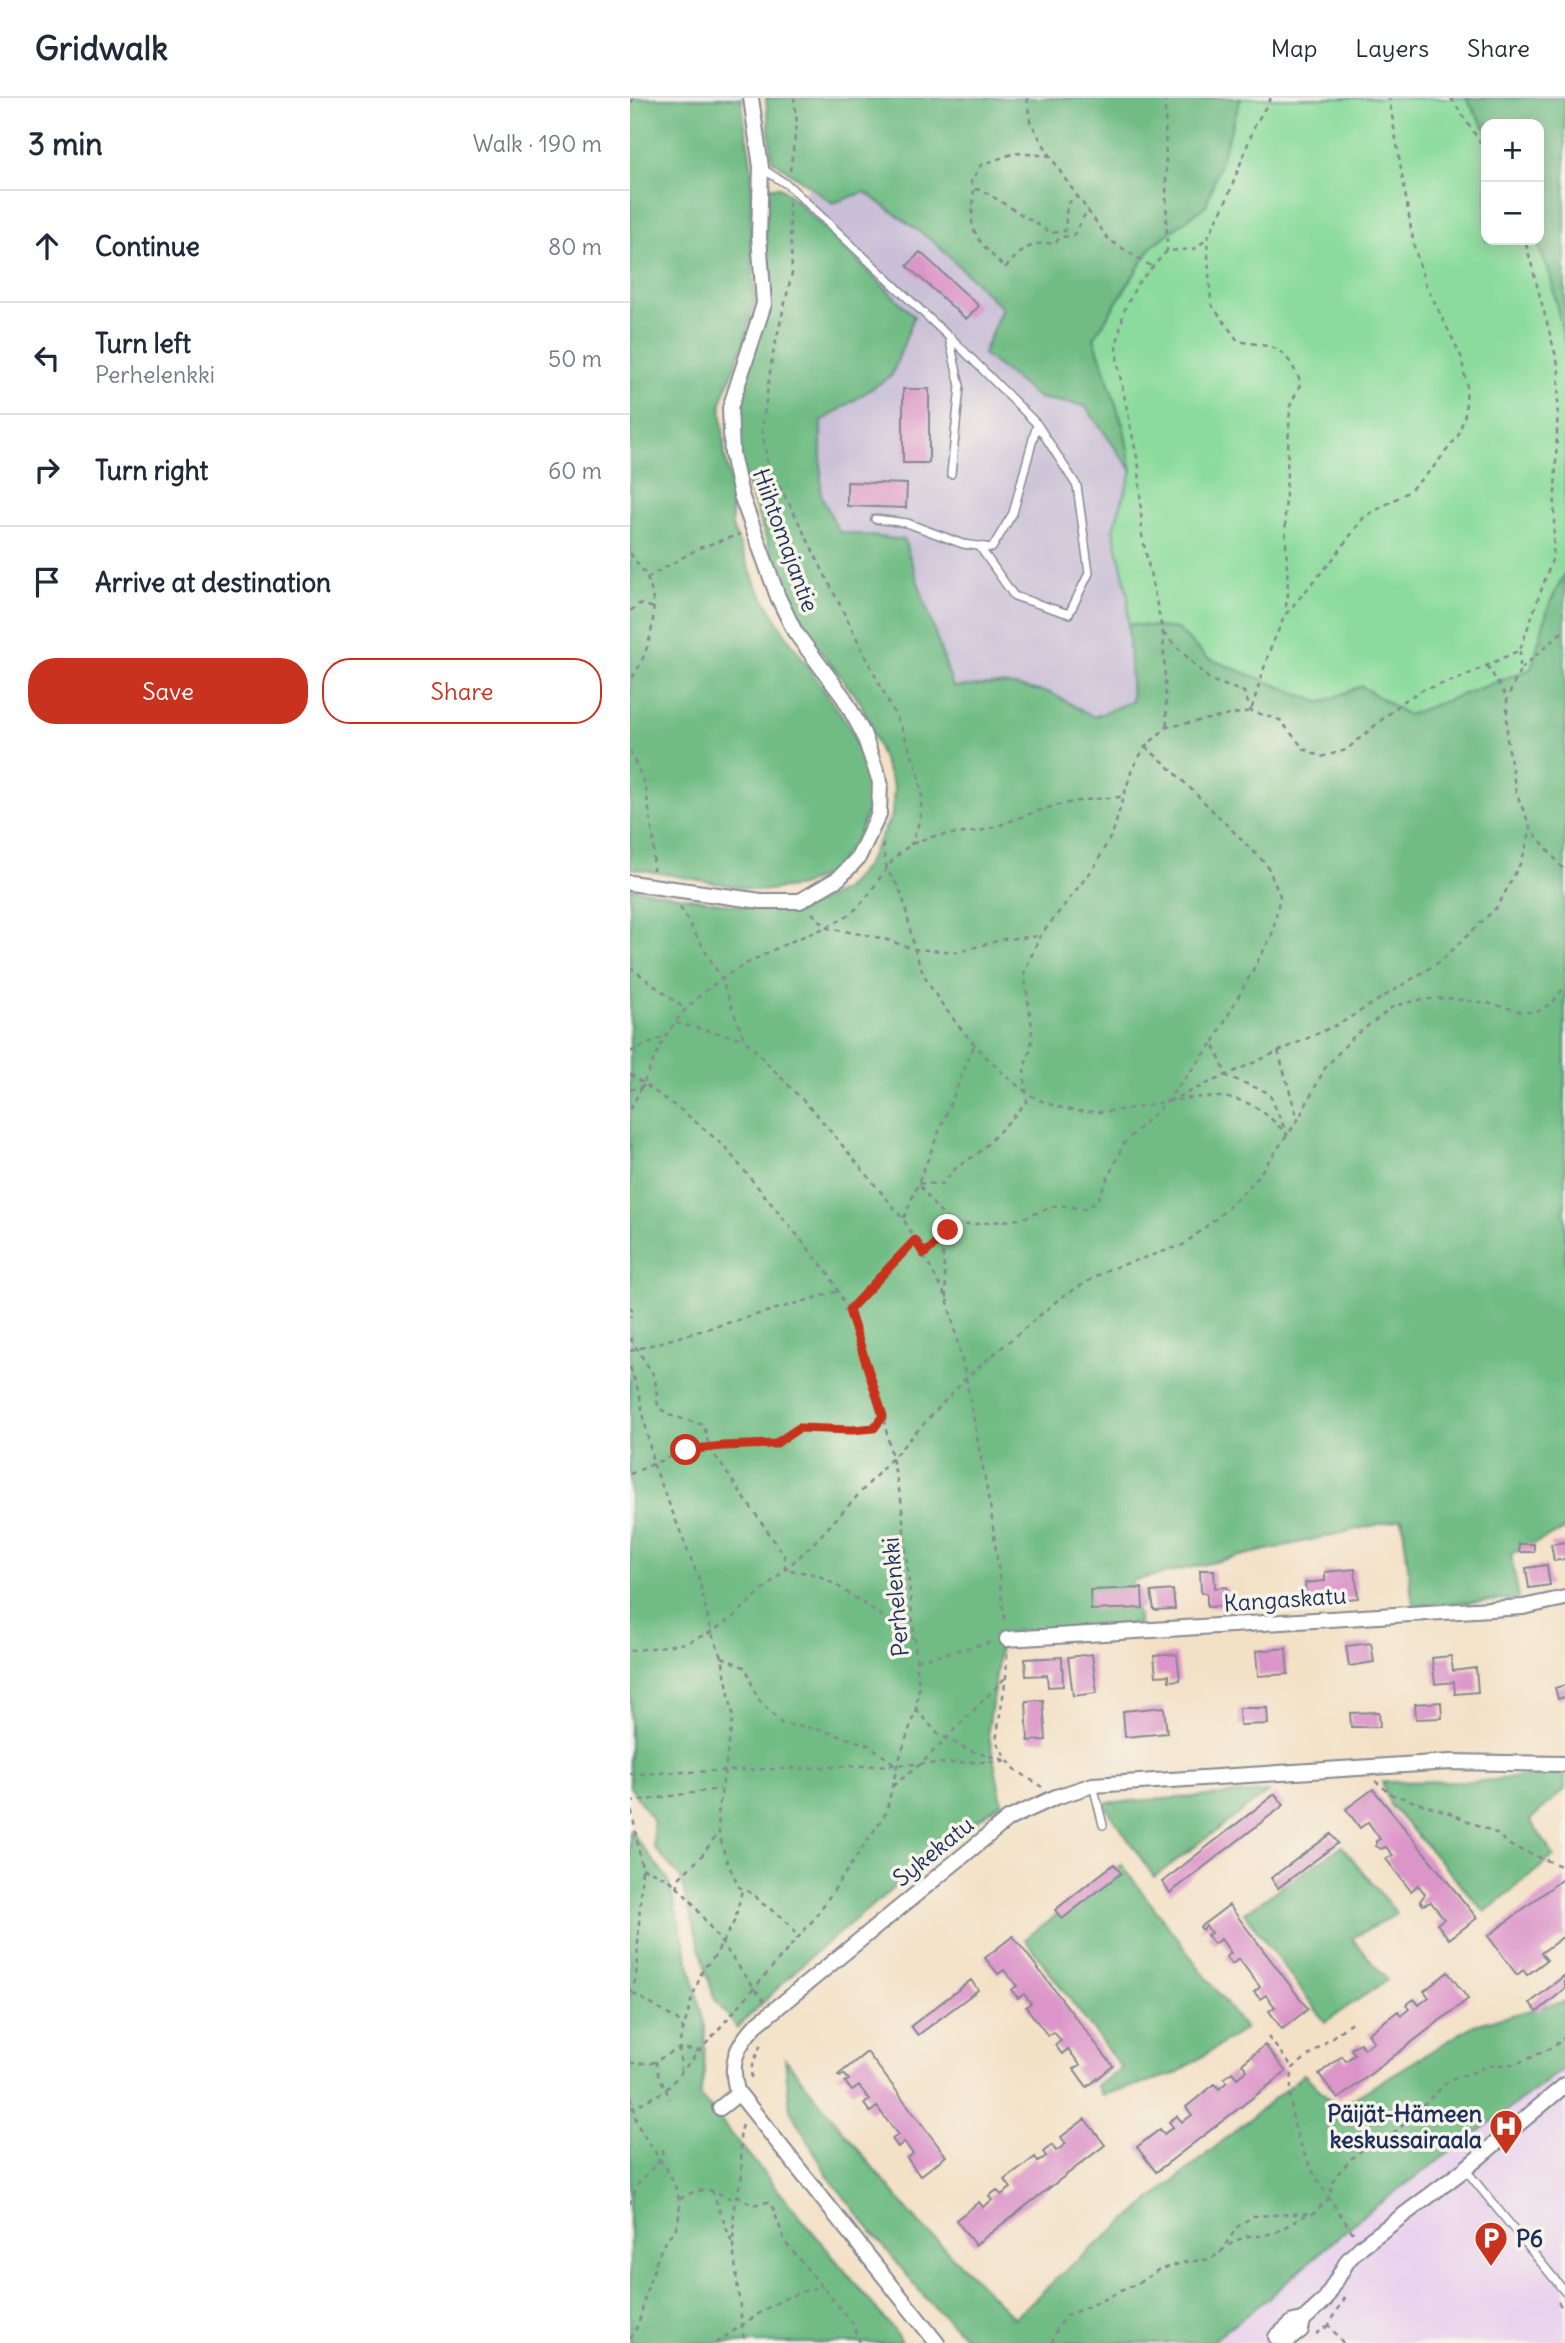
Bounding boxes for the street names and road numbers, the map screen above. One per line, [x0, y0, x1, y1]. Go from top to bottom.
street label: Hiihtomajantie [747, 464, 825, 616]
street label: Perhelenkki [875, 1536, 915, 1658]
street label: Kangaskatu [1223, 1580, 1347, 1618]
street label: Sykekatu [887, 1810, 979, 1892]

